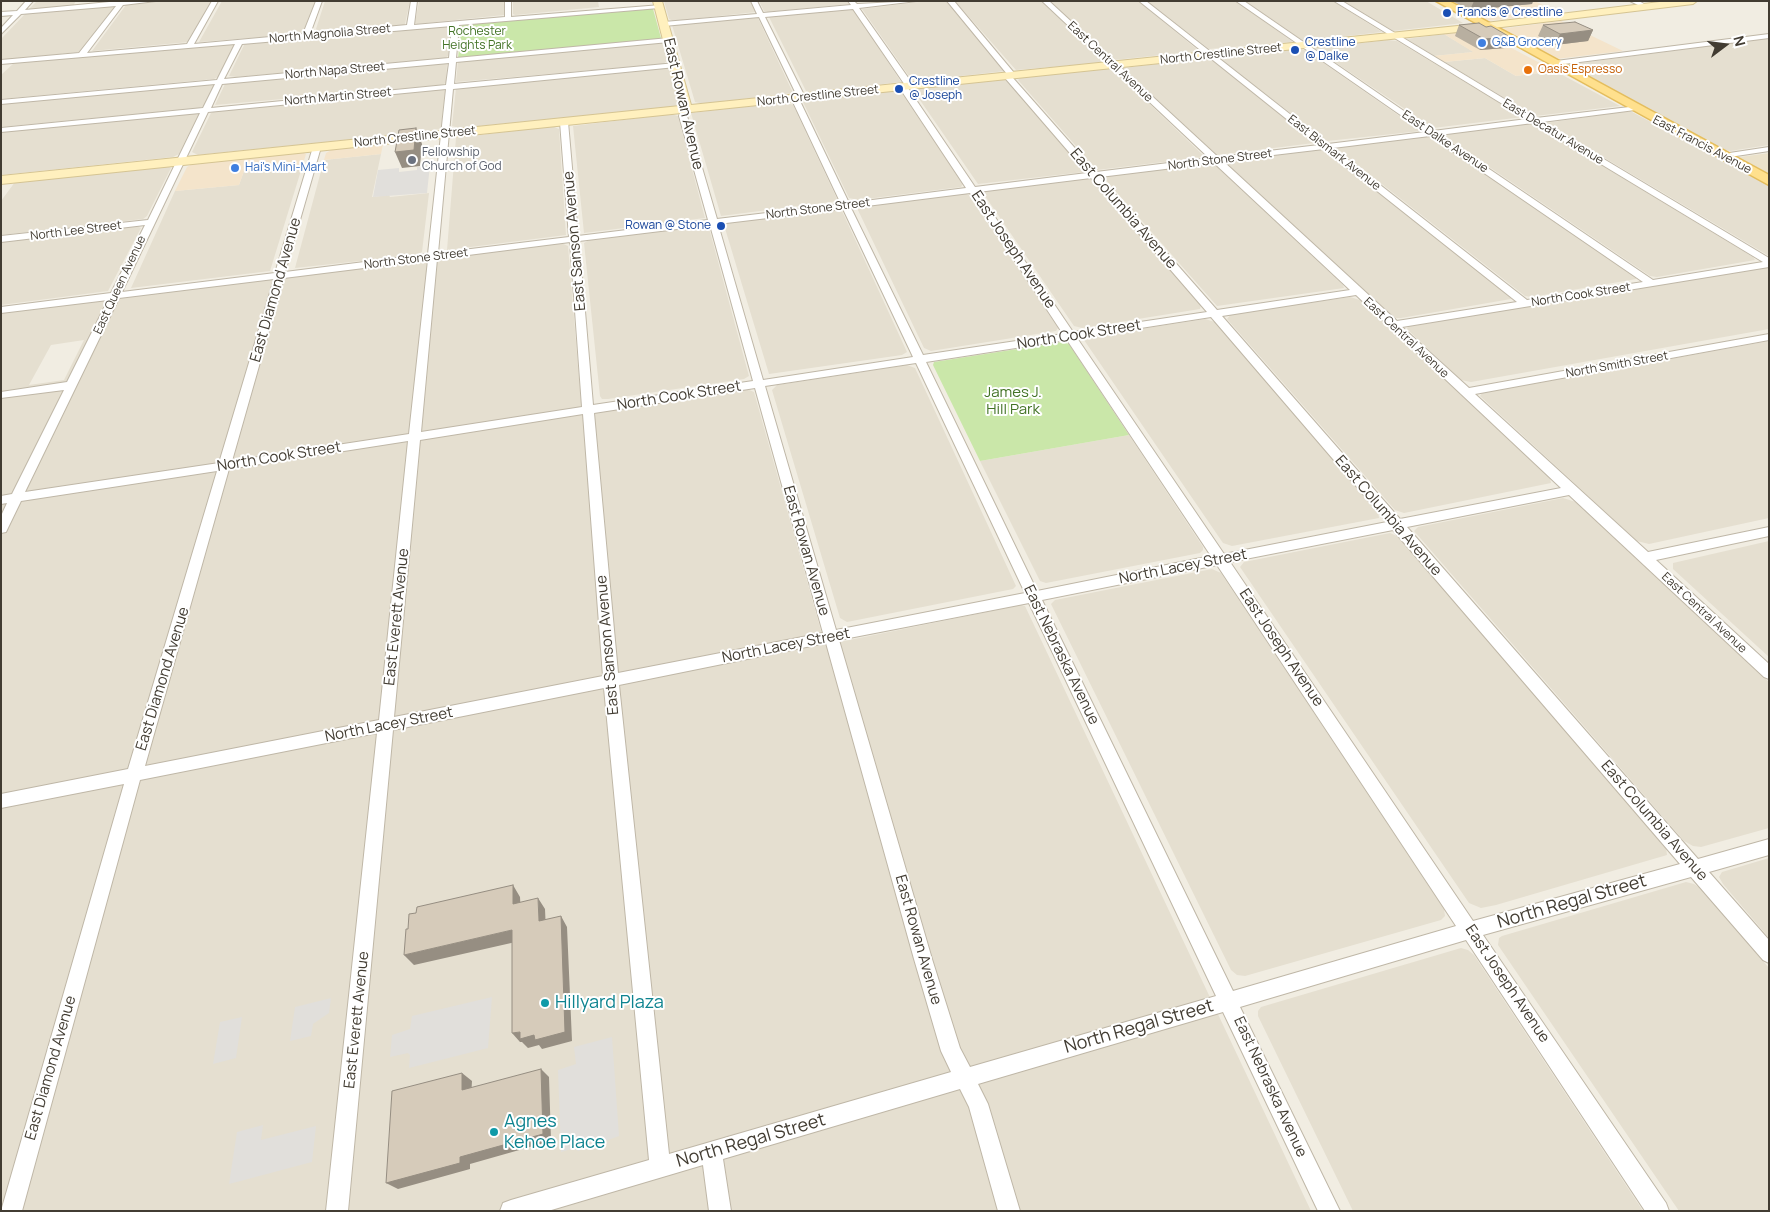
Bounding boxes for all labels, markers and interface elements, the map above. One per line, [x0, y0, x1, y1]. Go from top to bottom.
place label: Francis @ Crestline [1457, 6, 1563, 20]
marker: Francis @ Crestline [1441, 7, 1453, 19]
street label: East Central Avenue [1064, 19, 1156, 105]
north arrow [1700, 20, 1750, 70]
street label: North Magnolia Street [269, 22, 391, 46]
park label: Rochester Heights Park [442, 25, 512, 53]
text: N [1729, 34, 1750, 48]
street label: East Rowan Avenue [659, 36, 707, 172]
place label: Crestline @ Dalke [1305, 36, 1356, 64]
place label: G&B Grocery [1492, 36, 1562, 50]
marker: G&B Grocery [1476, 37, 1488, 49]
street label: North Crestline Street [1159, 40, 1283, 68]
marker: Crestline @ Dalke [1289, 44, 1301, 56]
street label: North Napa Street [284, 59, 386, 83]
place label: Oasis Espresso [1538, 63, 1622, 77]
marker: Oasis Espresso [1522, 64, 1534, 76]
place label: Crestline @ Joseph [909, 75, 962, 103]
street label: North Crestline Street [756, 82, 880, 110]
marker: Crestline @ Joseph [893, 83, 905, 95]
street label: North Martin Street [284, 85, 392, 109]
street label: East Decatur Avenue [1500, 96, 1606, 168]
street label: East Dalke Avenue [1399, 108, 1491, 176]
street label: East Bismark Avenue [1285, 112, 1383, 194]
street label: East Francis Avenue [1650, 113, 1754, 177]
street label: North Crestline Street [353, 123, 477, 151]
street label: East Columbia Avenue [1066, 145, 1180, 273]
place label: Fellowship Church of God [422, 146, 502, 174]
street label: North Stone Street [1167, 146, 1273, 174]
marker: Fellowship Church of God [406, 154, 418, 166]
place label: Hai's Mini-Mart [245, 161, 326, 175]
marker: Hai's Mini-Mart [229, 162, 241, 174]
street label: East Sanson Avenue [560, 170, 590, 312]
street label: East Joseph Avenue [967, 188, 1059, 312]
street label: North Stone Street [765, 195, 871, 223]
street label: East Diamond Avenue [247, 216, 305, 364]
street label: North Lee Street [30, 218, 122, 244]
place label: Rowan @ Stone [625, 219, 711, 233]
marker: Rowan @ Stone [715, 220, 727, 232]
street label: East Queen Avenue [91, 233, 149, 337]
street label: North Stone Street [363, 245, 469, 273]
street label: North Cook Street [1530, 280, 1632, 310]
street label: East Central Avenue [1360, 295, 1452, 381]
street label: North Cook Street [1016, 316, 1142, 354]
street label: North Smith Street [1565, 349, 1669, 381]
street label: North Cook Street [616, 377, 742, 415]
park label: James J. Hill Park [984, 384, 1042, 419]
street label: North Cook Street [216, 438, 342, 476]
street label: East Columbia Avenue [1331, 452, 1445, 580]
street label: East Rowan Avenue [779, 484, 833, 618]
street label: North Lacey Street [1117, 546, 1249, 588]
street label: East Everett Avenue [381, 547, 413, 687]
street label: East Central Avenue [1658, 570, 1750, 656]
street label: East Sanson Avenue [593, 574, 623, 716]
street label: East Nebraska Avenue [1019, 582, 1103, 728]
street label: East Joseph Avenue [1235, 586, 1327, 710]
street label: East Diamond Avenue [133, 605, 193, 753]
street label: North Lacey Street [720, 625, 852, 667]
street label: North Lacey Street [323, 704, 455, 746]
street label: East Columbia Avenue [1597, 757, 1711, 885]
street label: North Regal Street [1495, 870, 1649, 934]
street label: East Rowan Avenue [891, 873, 945, 1007]
street label: East Joseph Avenue [1461, 922, 1553, 1046]
street label: East Everett Avenue [341, 950, 373, 1090]
place label: Hillyard Plaza [555, 992, 664, 1014]
street label: East Diamond Avenue [22, 994, 80, 1142]
street label: North Regal Street [1062, 995, 1216, 1059]
marker: Hillyard Plaza [539, 997, 551, 1009]
street label: East Nebraska Avenue [1229, 1014, 1311, 1160]
street label: North Regal Street [674, 1109, 828, 1173]
place label: Agnes Kehoe Place [504, 1111, 605, 1154]
marker: Agnes Kehoe Place [488, 1126, 500, 1138]

